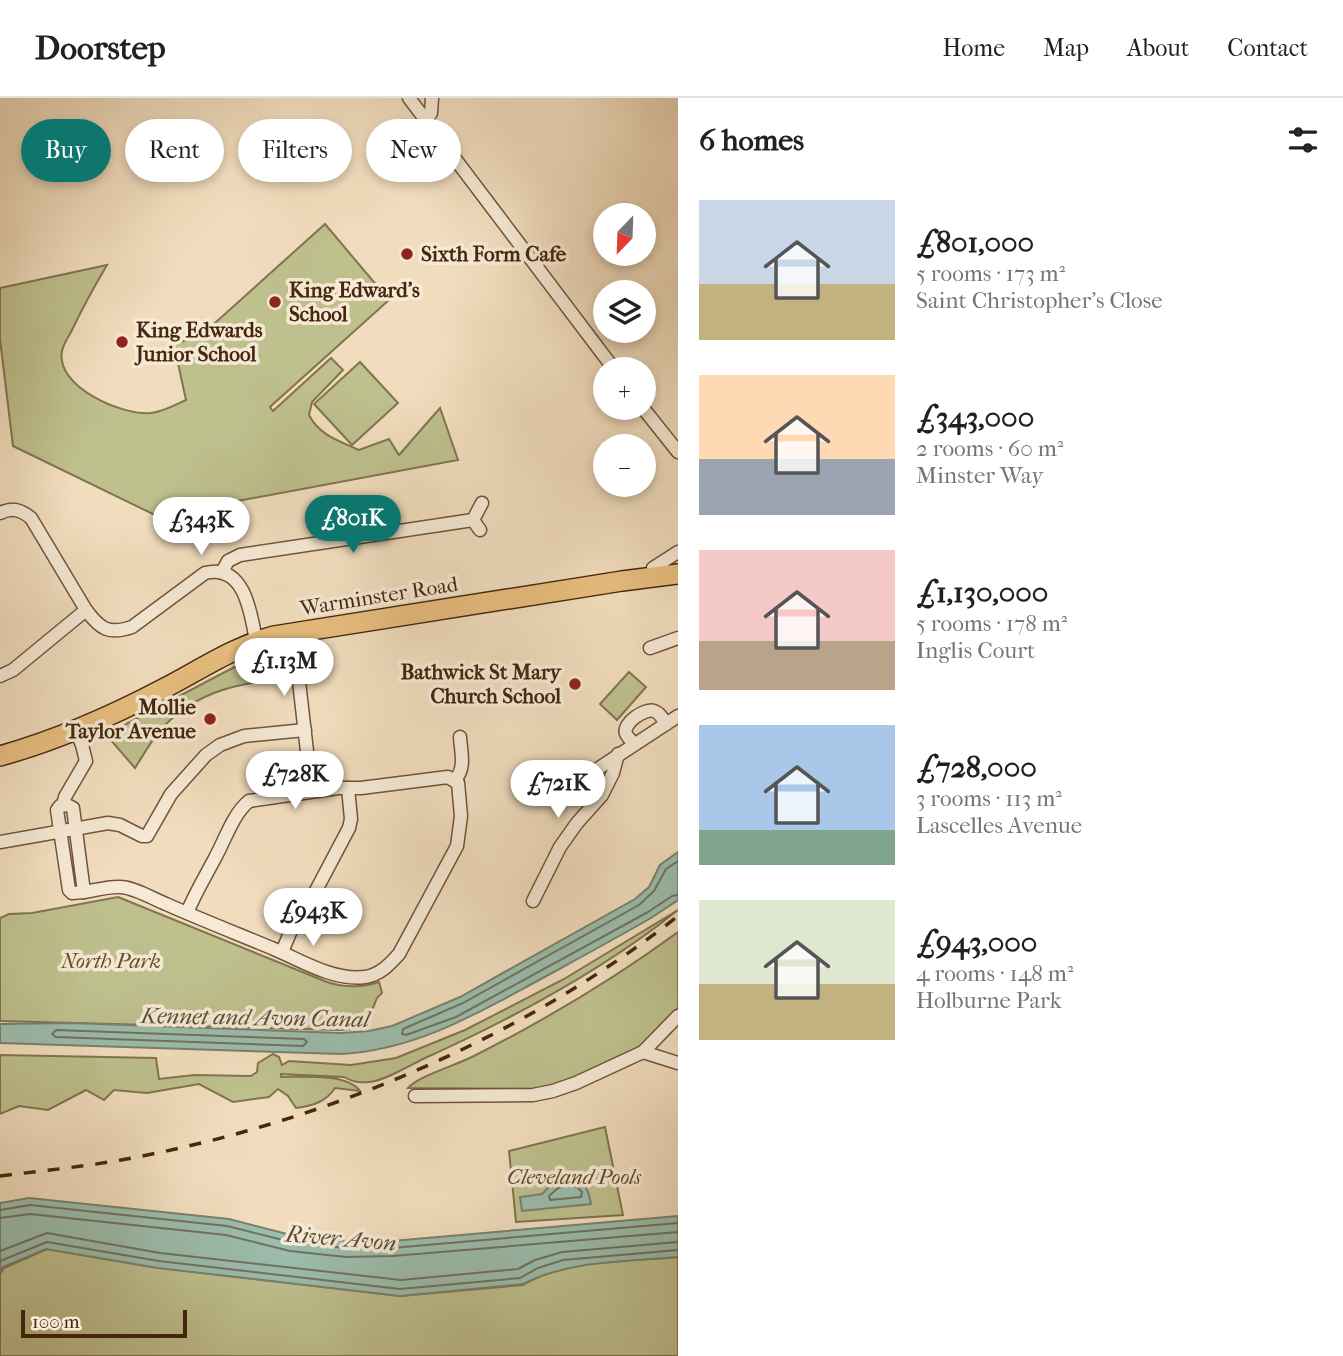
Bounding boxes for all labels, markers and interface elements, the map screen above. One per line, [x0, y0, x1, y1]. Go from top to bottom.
text: Doorstep [35, 29, 166, 68]
text: Home [943, 34, 1005, 62]
text: Map [1043, 34, 1089, 62]
text: About [1127, 34, 1189, 62]
text: Contact [1227, 34, 1308, 62]
chip: Buy [21, 119, 111, 182]
chip: Rent [125, 119, 224, 182]
chip: Filters [238, 119, 352, 182]
chip: New [366, 119, 461, 182]
icon: filters [1284, 121, 1322, 159]
text: 6 homes [699, 123, 804, 158]
north arrow [593, 203, 656, 266]
map controls [593, 203, 656, 497]
text: £801,000 [916, 225, 1034, 260]
icon: home [755, 228, 839, 312]
place label: Sixth Form Cafe [421, 242, 567, 266]
marker: Sixth Form Cafe [399, 246, 415, 262]
text: 5 rooms · 173 m² [916, 260, 1065, 287]
place label: King Edward's School [289, 278, 420, 326]
button: layers [593, 280, 656, 343]
text: Saint Christopher's Close [916, 287, 1163, 314]
marker: King Edward's School [267, 294, 283, 310]
place label: King Edwards Junior School [134, 318, 263, 366]
marker: King Edwards Junior School [114, 334, 130, 350]
button: + [593, 357, 656, 420]
text: £343,000 [916, 400, 1034, 435]
icon: home [755, 403, 839, 487]
button: − [593, 434, 656, 497]
text: 2 rooms · 60 m² [916, 435, 1063, 462]
text: Minster Way [916, 462, 1044, 489]
pin: £801K [304, 496, 402, 555]
pin: £343K [152, 498, 250, 557]
text: £801K [321, 504, 385, 531]
text: £343K [169, 506, 233, 533]
street label: Warminster Road [297, 572, 460, 620]
text: £1,130,000 [916, 575, 1048, 610]
icon: home [755, 578, 839, 662]
text: 5 rooms · 178 m² [916, 610, 1067, 637]
text: Inglis Court [916, 637, 1035, 664]
pin: £1.13M [227, 638, 341, 698]
text: £1.13M [251, 647, 317, 674]
place label: Bathwick St Mary Church School [401, 660, 563, 708]
marker: Bathwick St Mary Church School [567, 676, 583, 692]
place label: Mollie Taylor Avenue [65, 695, 197, 743]
marker: Mollie Taylor Avenue [202, 711, 218, 727]
text: £728,000 [916, 750, 1037, 785]
pin: £728K [246, 752, 344, 811]
icon: home [755, 753, 839, 837]
text: £728K [262, 760, 328, 787]
pin: £721K [509, 760, 607, 820]
text: £721K [526, 769, 590, 796]
text: 3 rooms · 113 m² [916, 785, 1062, 812]
text: Lascelles Avenue [916, 812, 1082, 839]
pin: £943K [264, 888, 362, 948]
text: £943K [280, 897, 346, 924]
text: £943,000 [916, 925, 1037, 960]
icon: home [755, 928, 839, 1012]
park label: North Park [60, 949, 161, 973]
text: 4 rooms · 148 m² [916, 960, 1073, 987]
text: Holburne Park [916, 987, 1062, 1014]
water label: Kennet and Avon Canal [139, 1002, 372, 1033]
park label: Cleveland Pools [507, 1165, 641, 1189]
water label: River Avon [283, 1220, 398, 1257]
scale bar [21, 1307, 187, 1339]
text: 100 m [32, 1311, 80, 1333]

